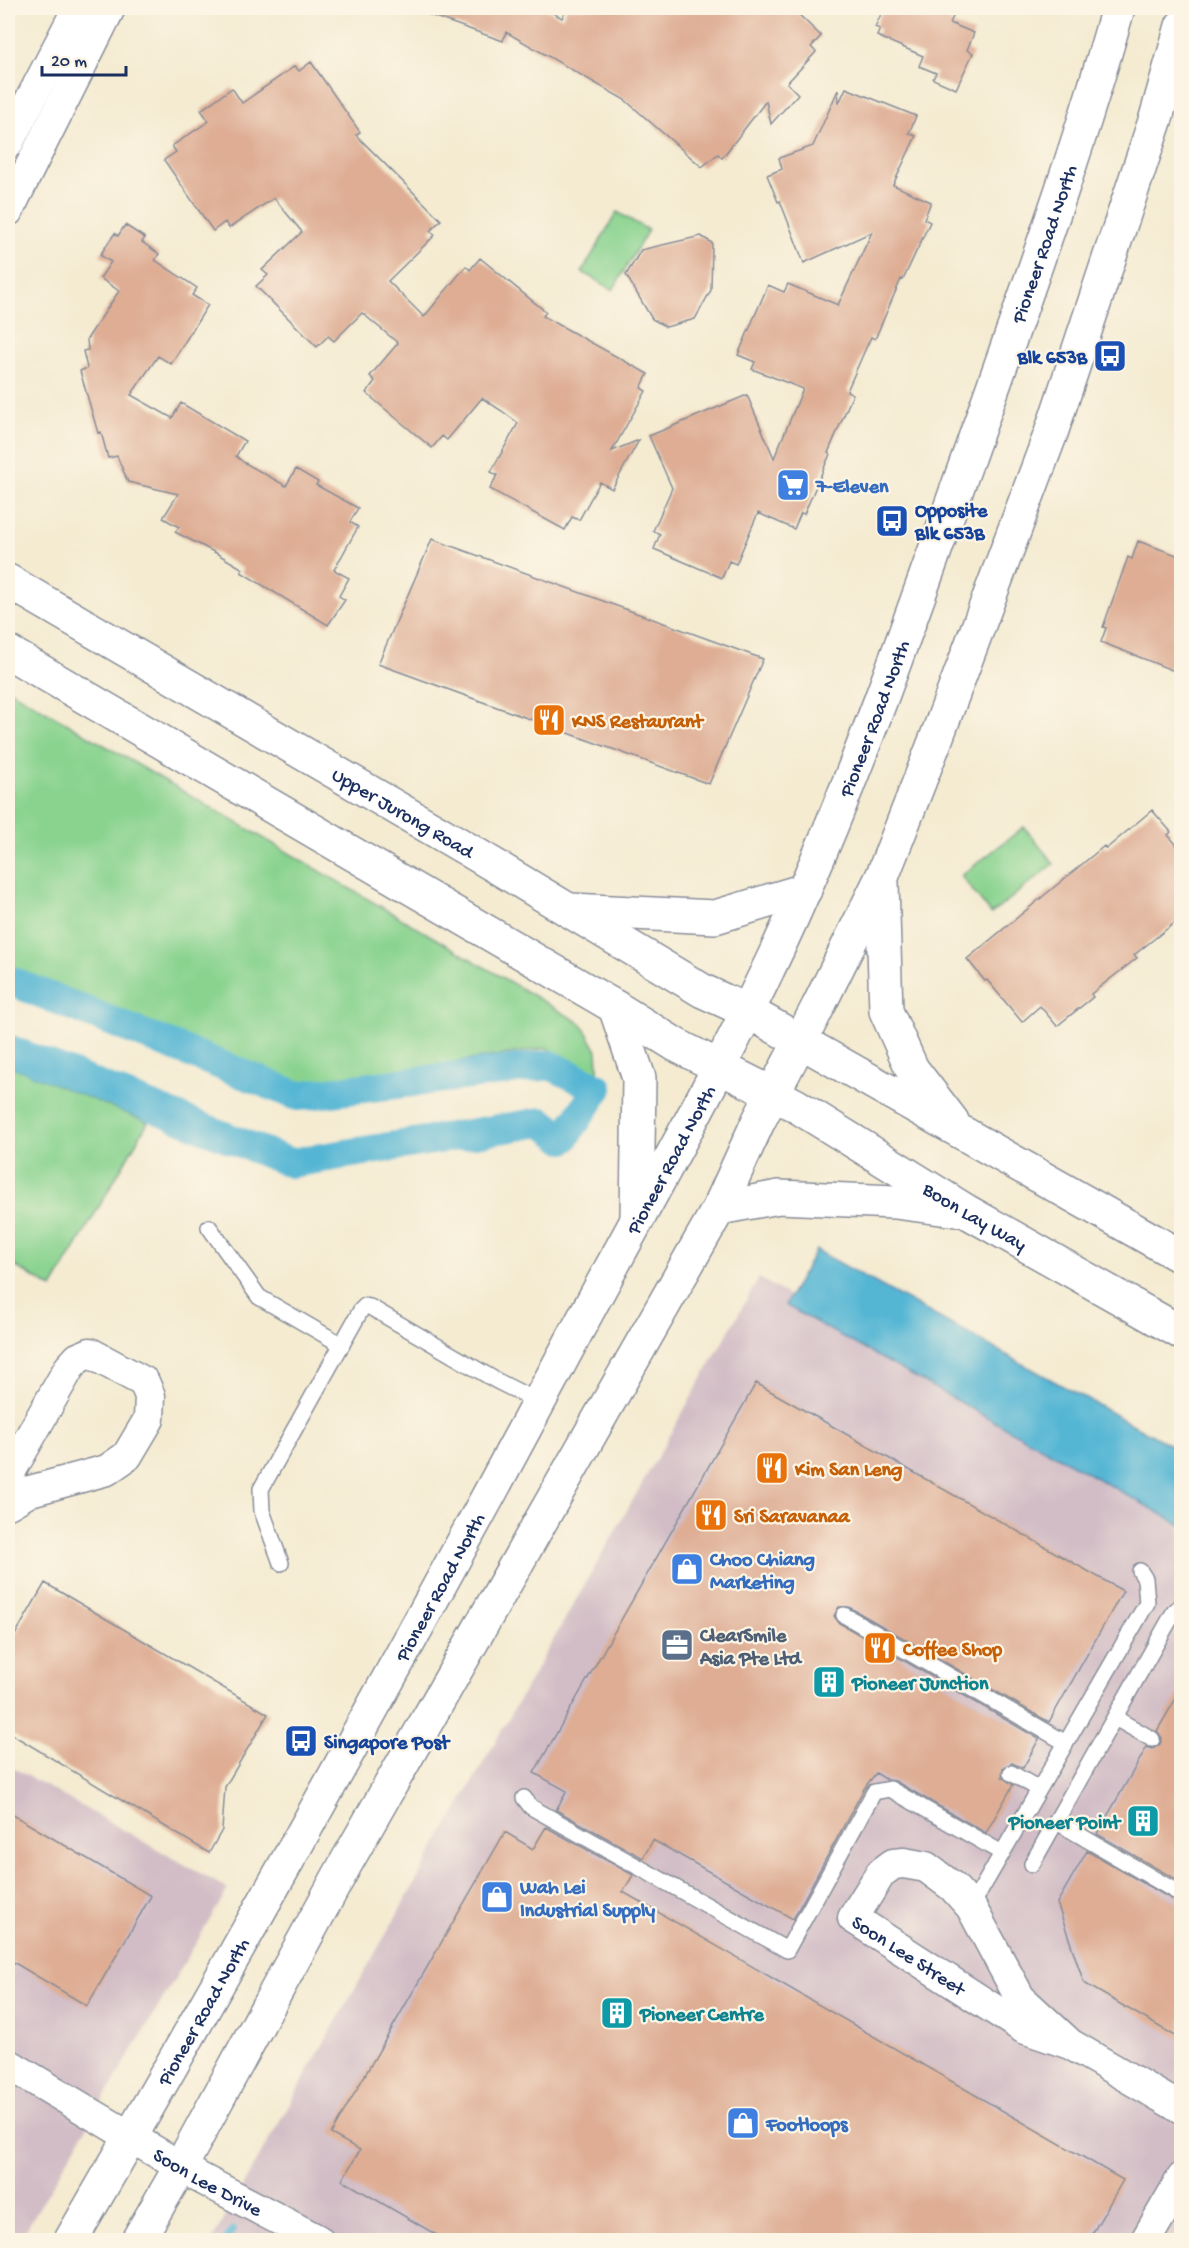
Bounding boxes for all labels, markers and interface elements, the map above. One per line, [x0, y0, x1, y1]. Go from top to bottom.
scale bar [42, 39, 126, 77]
text: 20 m [51, 52, 87, 73]
street label: Pioneer Road North [1008, 162, 1084, 328]
bus stop icon: Blk 653B [1092, 338, 1128, 374]
place label: Blk 653B [1016, 348, 1088, 371]
supermarket icon: 7-Eleven [775, 467, 811, 503]
place label: 7-Eleven [815, 477, 889, 500]
place label: Opposite Blk 653B [914, 501, 988, 547]
bus stop icon: Opposite Blk 653B [874, 503, 910, 539]
street label: Pioneer Road North [836, 638, 917, 802]
restaurant icon: KNS Restaurant [531, 702, 567, 738]
place label: KNS Restaurant [571, 712, 705, 735]
street label: Upper Jurong Road [327, 765, 479, 866]
street label: Pioneer Road North [623, 1082, 723, 1240]
street label: Boon Lay Way [917, 1179, 1030, 1258]
restaurant icon: Kim San Leng [754, 1450, 790, 1486]
place label: Kim San Leng [794, 1460, 902, 1483]
restaurant icon: Sri Saravanaa [693, 1497, 729, 1533]
place label: Sri Saravanaa [734, 1507, 851, 1530]
street label: Pioneer Road North [392, 1510, 492, 1667]
place label: Choo Chiang Marketing [709, 1550, 815, 1596]
shop icon: Choo Chiang Marketing [669, 1551, 705, 1587]
place label: ClearSmile Asia Pte Ltd [699, 1626, 803, 1672]
office icon: ClearSmile Asia Pte Ltd [659, 1627, 695, 1663]
restaurant icon: Coffee Shop [862, 1630, 898, 1666]
place label: Coffee Shop [902, 1640, 1002, 1663]
building icon: Pioneer Junction [811, 1664, 847, 1700]
place label: Pioneer Junction [851, 1674, 989, 1697]
bus stop icon: Singapore Post [283, 1723, 319, 1759]
place label: Singapore Post [324, 1733, 451, 1756]
building icon: Pioneer Point [1125, 1803, 1161, 1839]
place label: Pioneer Point [1008, 1813, 1122, 1836]
place label: Wah Lei Industrial Supply [519, 1878, 655, 1924]
shop icon: Wah Lei Industrial Supply [479, 1879, 515, 1915]
street label: Soon Lee Street [846, 1912, 970, 2003]
street label: Pioneer Road North [154, 1935, 257, 2091]
building icon: Pioneer Centre [599, 1995, 635, 2031]
place label: Pioneer Centre [639, 2005, 765, 2028]
shop icon: Footloops [725, 2105, 761, 2141]
place label: Footloops [765, 2115, 849, 2138]
street label: Soon Lee Drive [148, 2145, 265, 2224]

